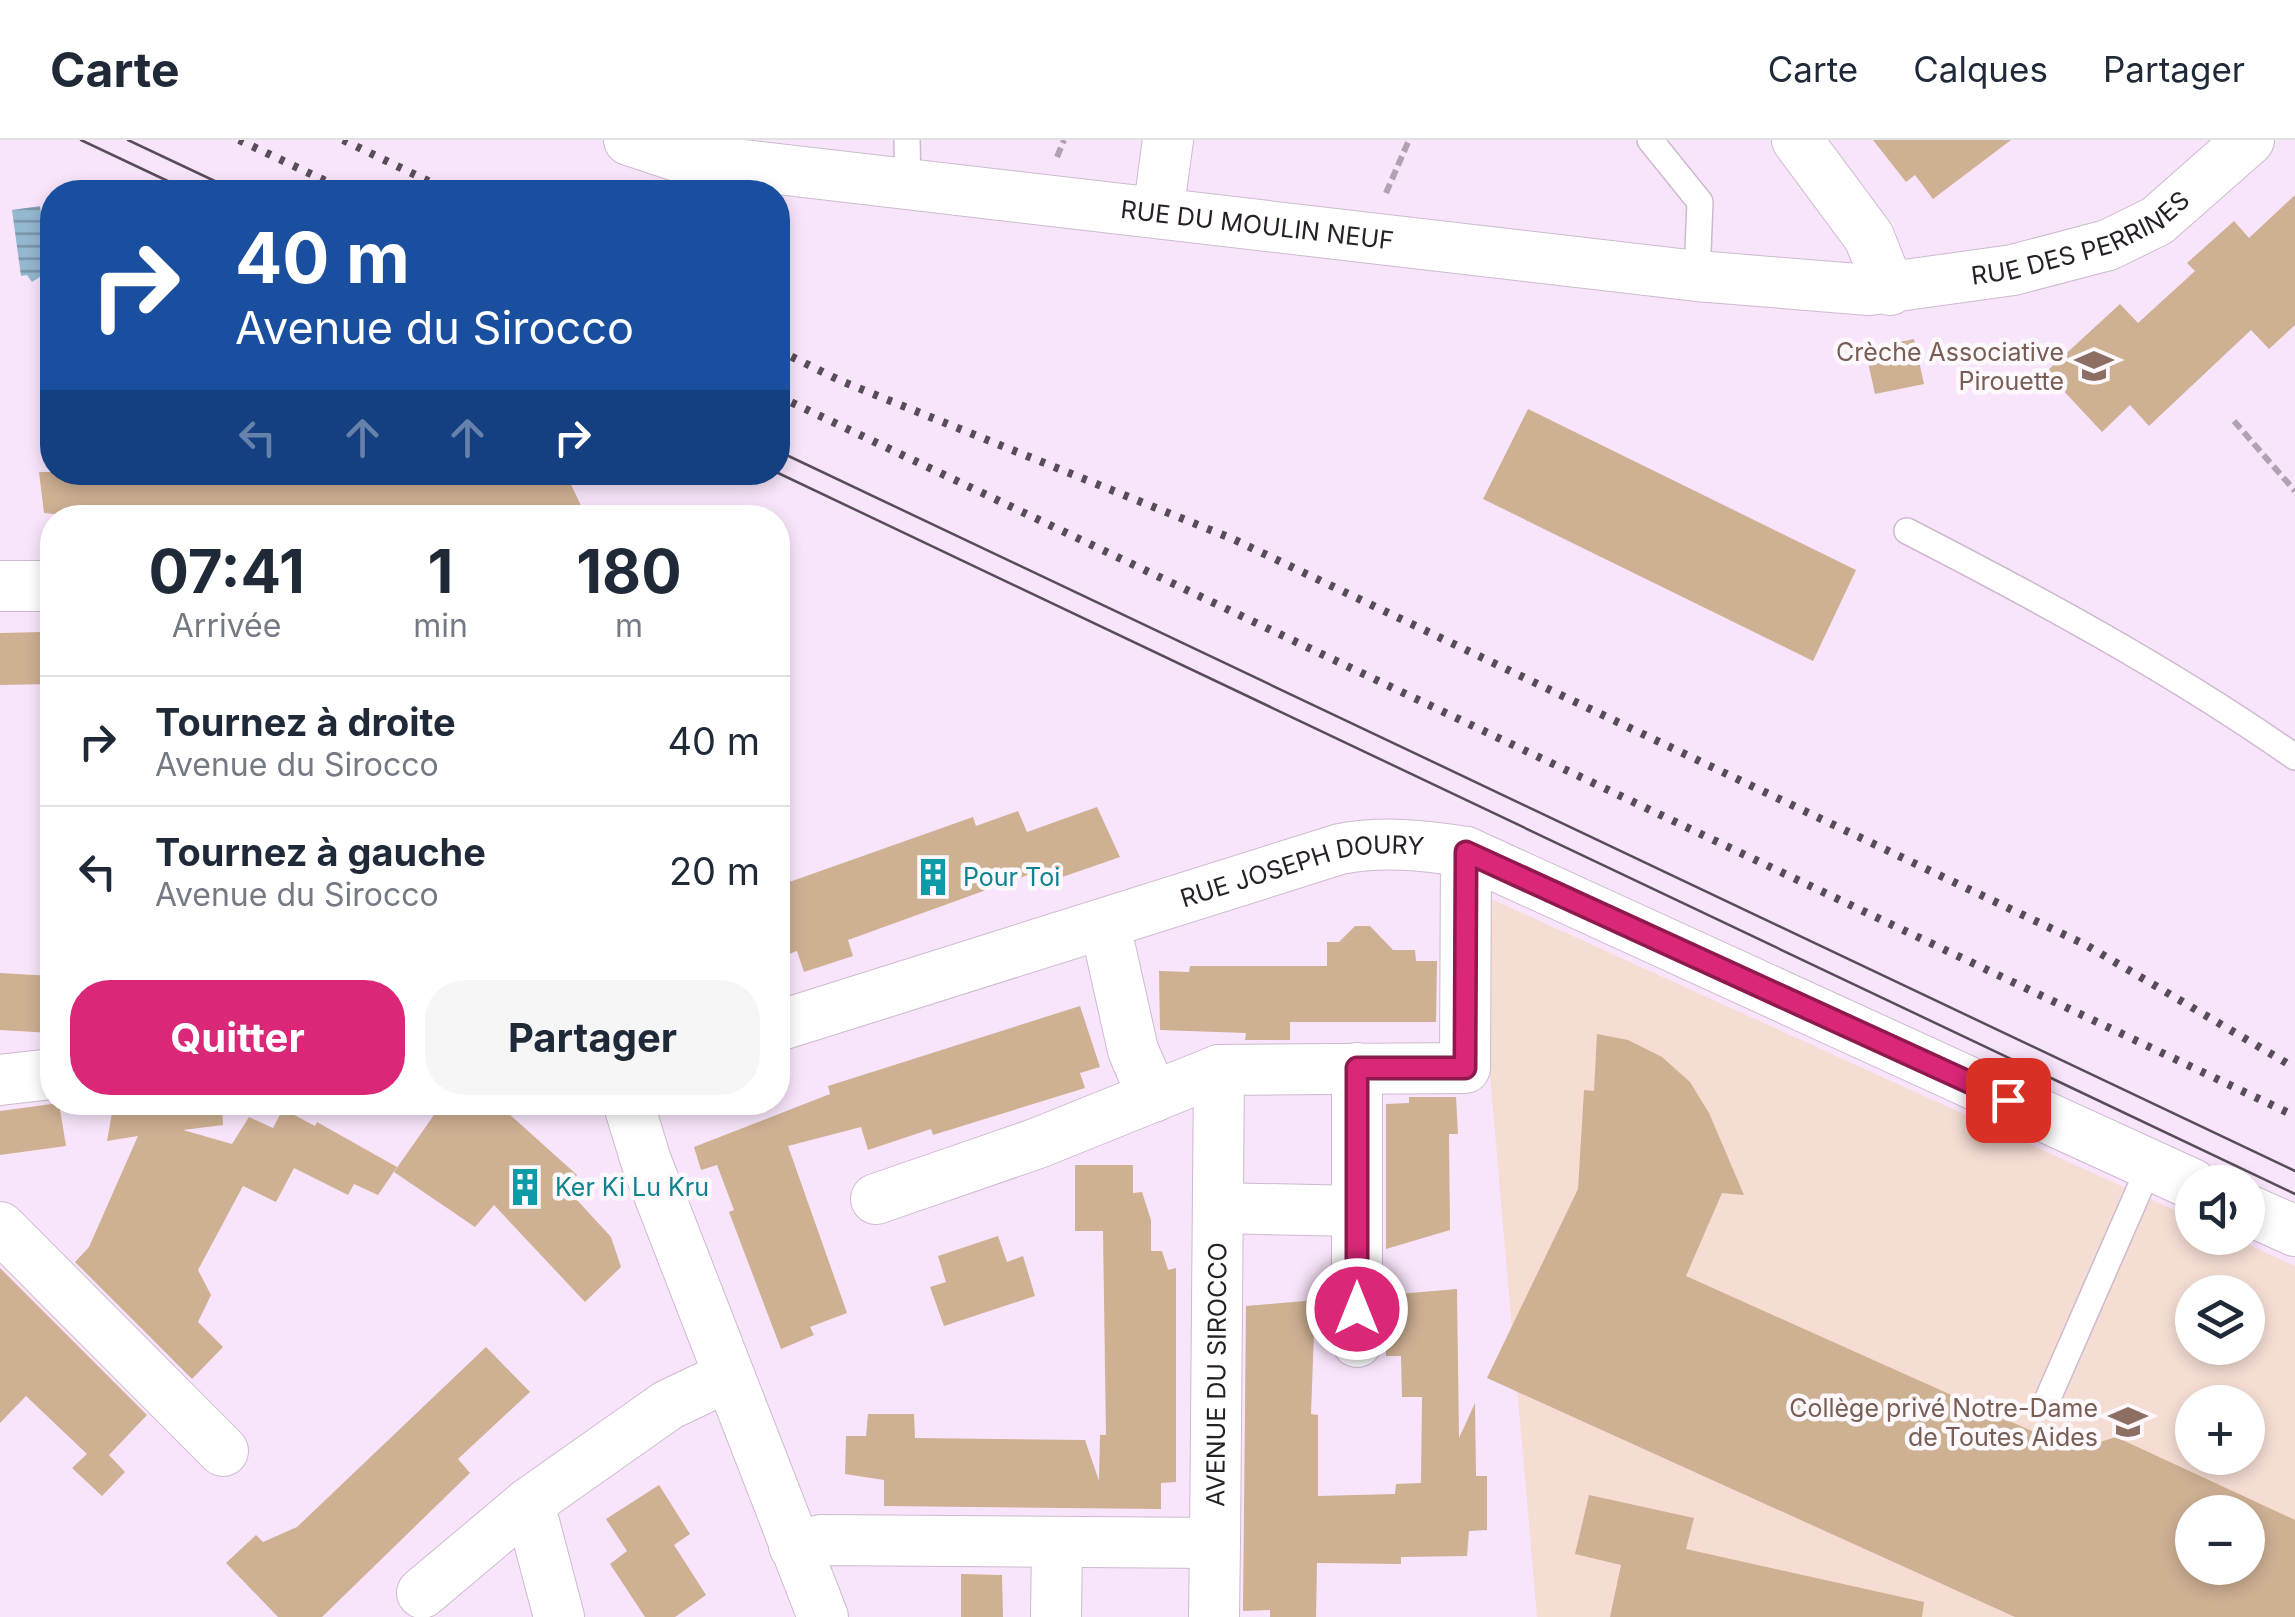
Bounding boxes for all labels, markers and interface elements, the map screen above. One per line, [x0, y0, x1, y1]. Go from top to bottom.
text: Carte [50, 40, 180, 99]
text: Carte [1768, 48, 1858, 90]
text: Calques [1913, 48, 2048, 90]
text: Partager [2103, 48, 2245, 90]
street label: RUE DES PERRINES [1969, 185, 2195, 291]
street label: RUE DU MOULIN NEUF [1119, 194, 1395, 256]
text: 40 m [235, 215, 410, 300]
icon: right [70, 220, 200, 350]
text: Avenue du Sirocco [235, 300, 634, 355]
place label: Crèche Associative Pirouette [1836, 337, 2064, 396]
school or university icon: Crèche Associative Pirouette [2073, 345, 2115, 387]
icon: left [230, 410, 285, 465]
icon: ahead [335, 410, 390, 465]
icon: ahead [440, 410, 495, 465]
icon: right [545, 410, 600, 465]
text: 07:41 [148, 535, 305, 607]
text: 1 [428, 535, 453, 607]
text: 180 [576, 535, 682, 607]
text: Arrivée [172, 606, 281, 645]
text: min [413, 606, 468, 645]
text: m [615, 606, 643, 645]
text: Tournez à droite [155, 699, 456, 745]
icon: right [70, 714, 125, 769]
text: 40 m [668, 718, 760, 764]
text: Avenue du Sirocco [155, 745, 439, 784]
text: Tournez à gauche [155, 829, 486, 875]
street label: RUE JOSEPH DOURY [1176, 829, 1425, 913]
icon: left [70, 844, 125, 899]
text: 20 m [669, 848, 760, 894]
building icon: Pour Toi [912, 856, 954, 898]
place label: Pour Toi [963, 862, 1060, 892]
text: Avenue du Sirocco [155, 875, 439, 914]
button: Quitter [70, 980, 405, 1095]
button: Partager [425, 980, 760, 1095]
pin [1966, 1058, 2051, 1143]
icon: arrive [1981, 1073, 2036, 1128]
map controls [2175, 1165, 2265, 1585]
button: sound [2175, 1165, 2265, 1255]
building icon: Ker Ki Lu Kru [504, 1166, 546, 1208]
place label: Ker Ki Lu Kru [555, 1172, 709, 1202]
street label: AVENUE DU SIROCCO [1200, 1242, 1233, 1507]
position arrow [1305, 1257, 1409, 1361]
button: layers [2175, 1275, 2265, 1365]
button: + [2175, 1385, 2265, 1475]
place label: Collège privé Notre-Dame de Toutes Aides [1789, 1393, 2098, 1452]
school or university icon: Collège privé Notre-Dame de Toutes Aides [2107, 1401, 2149, 1443]
button: − [2175, 1495, 2265, 1585]

